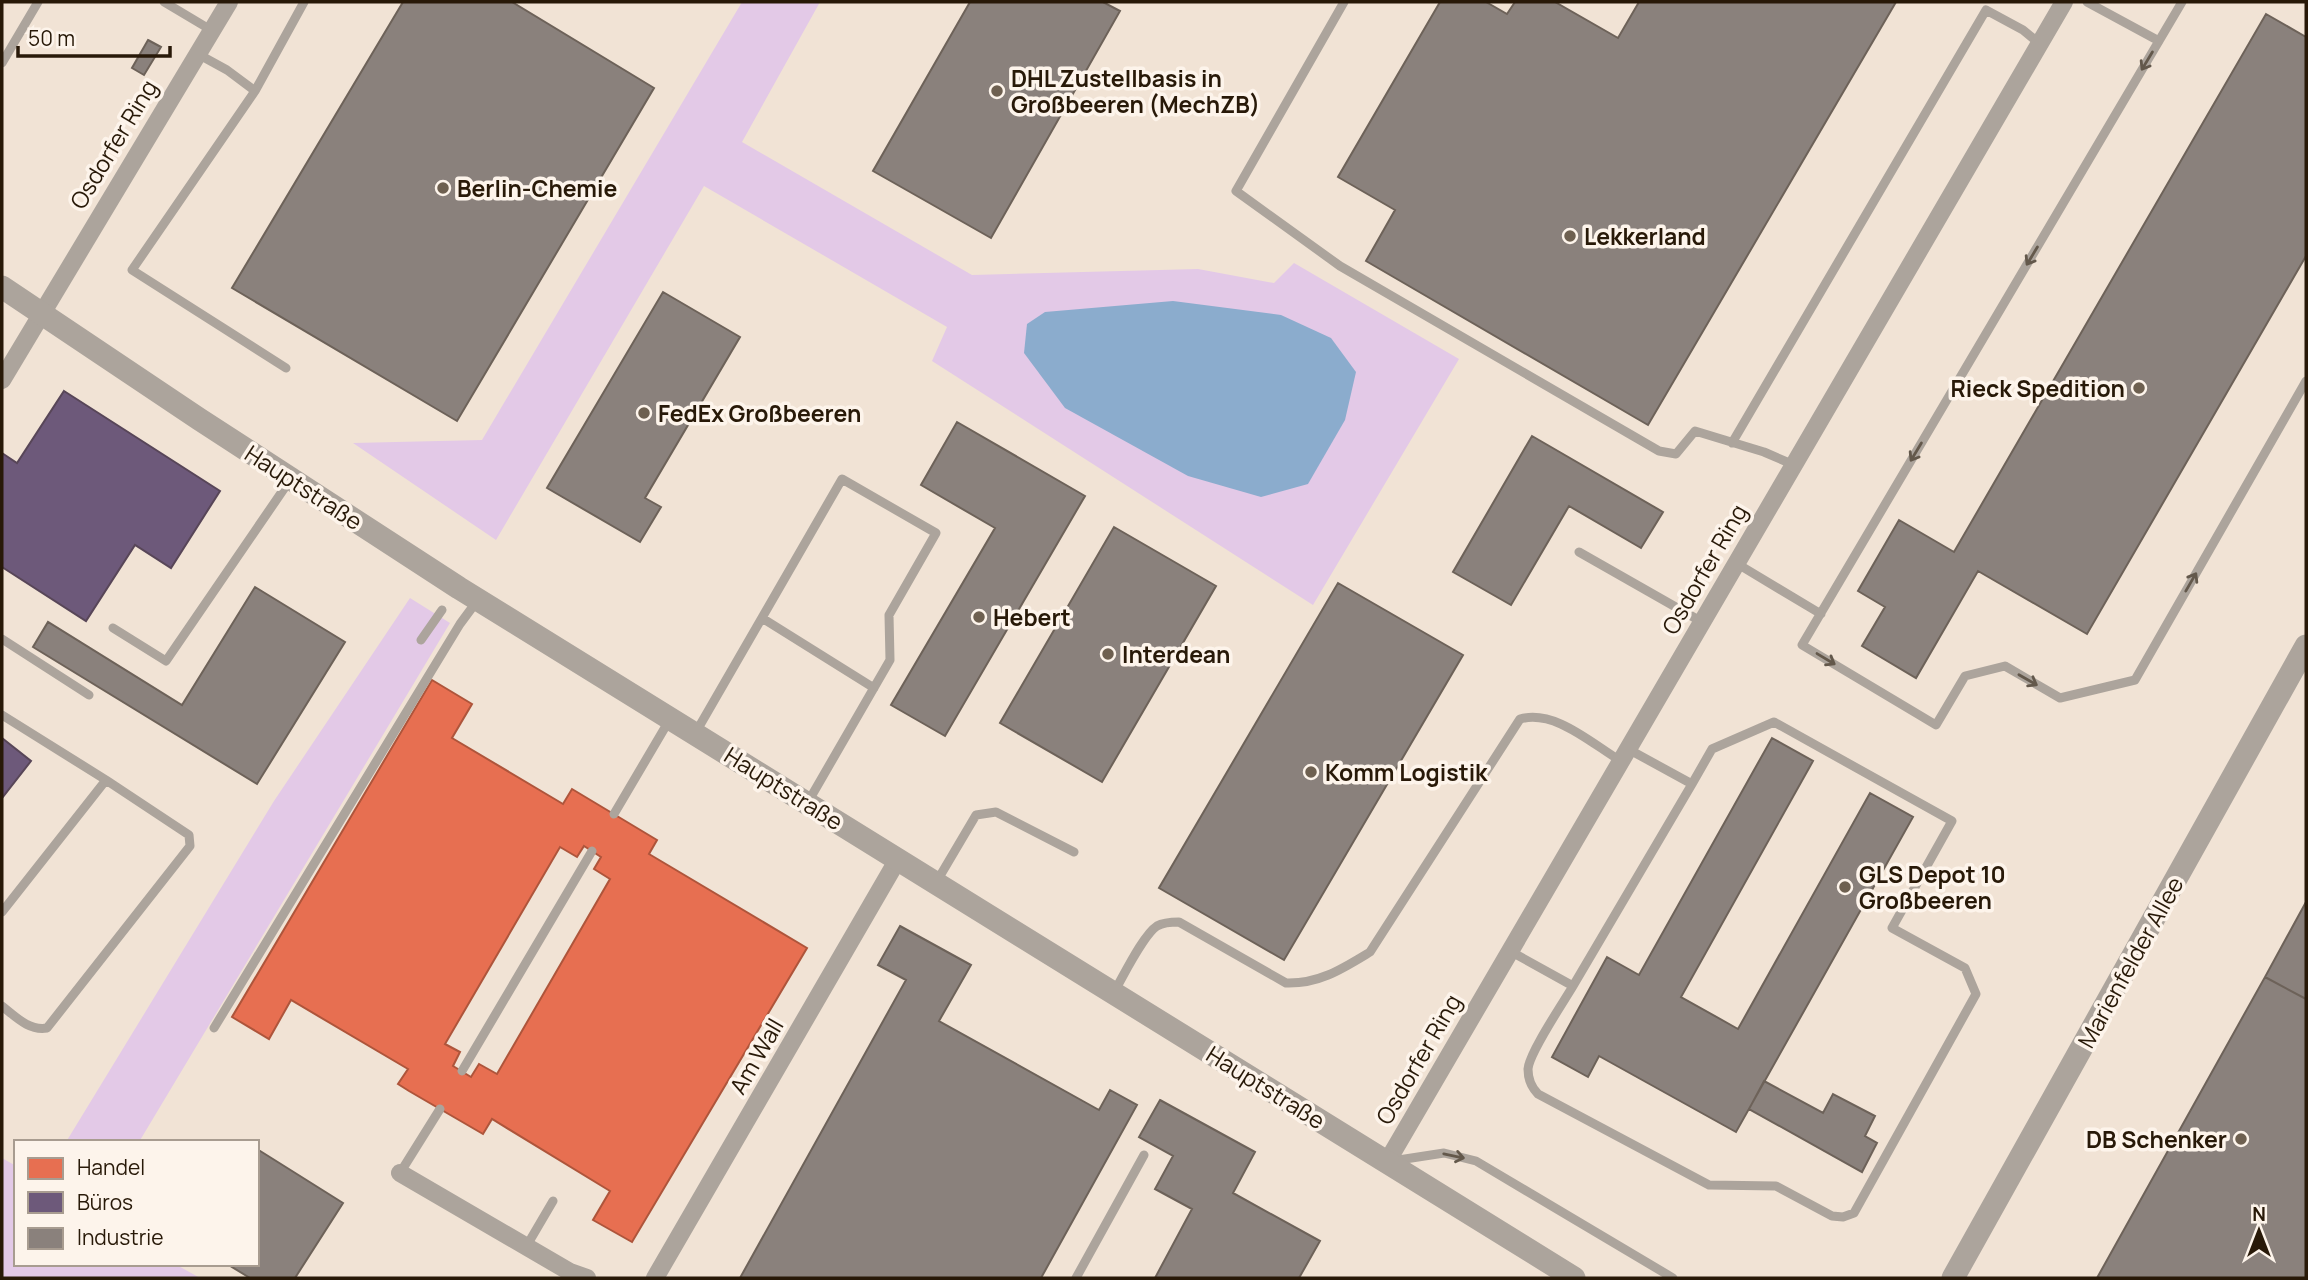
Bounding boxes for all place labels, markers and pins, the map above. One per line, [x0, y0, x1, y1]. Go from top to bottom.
place label: DHL Zustellbasis in Großbeeren (MechZB) [1011, 62, 1260, 120]
marker: DHL Zustellbasis in Großbeeren (MechZB) [989, 83, 1005, 99]
place label: Berlin-Chemie [457, 172, 617, 204]
marker: Berlin-Chemie [435, 180, 451, 196]
place label: Lekkerland [1584, 220, 1706, 252]
marker: Lekkerland [1562, 228, 1578, 244]
place label: Rieck Spedition [1951, 372, 2125, 404]
marker: Rieck Spedition [2131, 380, 2147, 396]
place label: FedEx Großbeeren [658, 397, 861, 429]
marker: FedEx Großbeeren [636, 405, 652, 421]
place label: Hebert [993, 601, 1071, 633]
marker: Hebert [971, 609, 987, 625]
place label: Interdean [1122, 638, 1230, 670]
marker: Interdean [1100, 646, 1116, 662]
place label: Komm Logistik [1325, 756, 1488, 788]
marker: Komm Logistik [1303, 764, 1319, 780]
place label: GLS Depot 10 Großbeeren [1859, 858, 2006, 916]
marker: GLS Depot 10 Großbeeren [1837, 879, 1853, 895]
place label: DB Schenker [2086, 1123, 2227, 1155]
marker: DB Schenker [2233, 1131, 2249, 1147]

